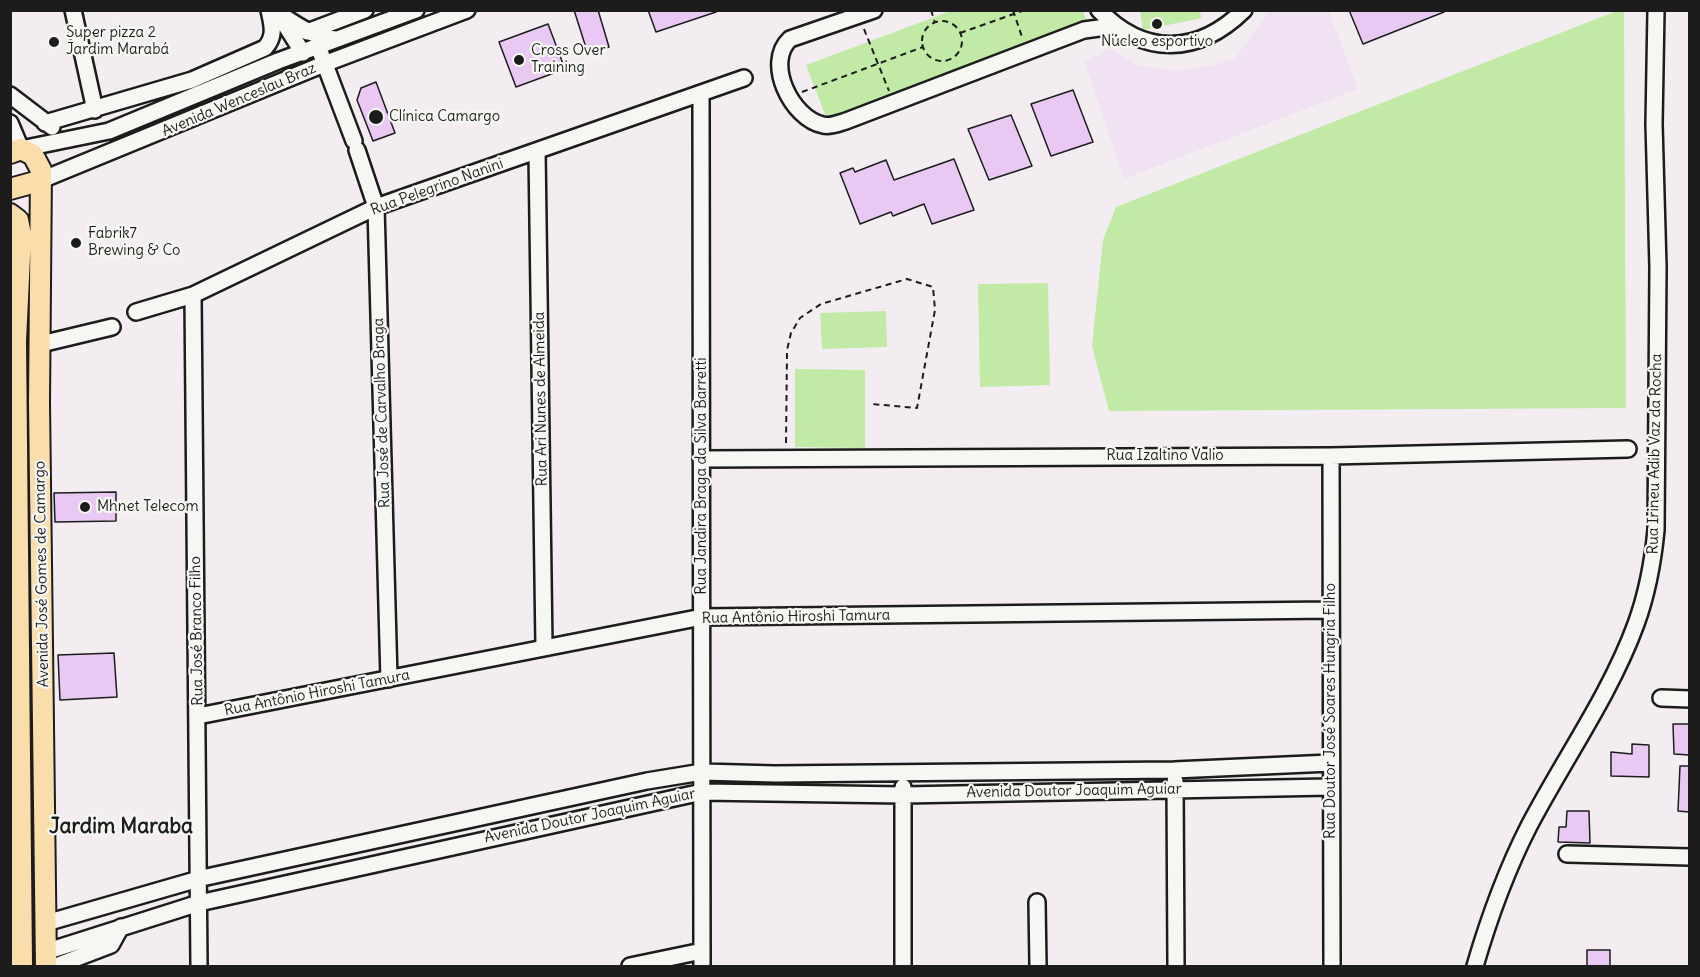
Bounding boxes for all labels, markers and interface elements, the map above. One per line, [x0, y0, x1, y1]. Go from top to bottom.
marker: Núcleo esportivo [1150, 17, 1164, 31]
place label: Super pizza 2 Jardim Marabá [66, 24, 169, 59]
place label: Núcleo esportivo [1101, 33, 1213, 51]
marker: Super pizza 2 Jardim Marabá [47, 35, 61, 49]
place label: Cross Over Training [531, 42, 606, 77]
marker: Cross Over Training [512, 53, 526, 67]
street label: Avenida Wenceslau Braz [159, 59, 319, 141]
marker: Clínica Camargo [367, 108, 385, 126]
place label: Clínica Camargo [389, 108, 500, 126]
street label: Rua Pelegrino Nanini [368, 155, 506, 219]
place label: Fabrik7 Brewing & Co [88, 225, 181, 260]
marker: Fabrik7 Brewing & Co [69, 236, 83, 250]
street label: Rua Ari Nunes de Almeida [530, 312, 552, 486]
street label: Rua José de Carvalho Braga [370, 317, 394, 509]
street label: Rua Irineu Adib Vaz da Rocha [1644, 354, 1666, 554]
street label: Rua Jandira Braga da Silva Barretti [693, 357, 711, 595]
street label: Rua Izaltino Valio [1106, 447, 1224, 465]
street label: Avenida José Gomes de Camargo [31, 461, 53, 687]
place label: Mhnet Telecom [97, 498, 199, 516]
marker: Mhnet Telecom [78, 500, 92, 514]
street label: Rua José Branco Filho [187, 556, 207, 706]
street label: Rua Doutor José Soares Hungria Filho [1322, 583, 1340, 839]
street label: Rua Antônio Hiroshi Tamura [701, 606, 891, 628]
street label: Rua Antônio Hiroshi Tamura [223, 666, 411, 720]
street label: Avenida Doutor Joaquim Aguiar [966, 780, 1182, 802]
street label: Avenida Doutor Joaquim Aguiar [483, 785, 697, 847]
district label: Jardim Maraba [49, 814, 193, 840]

